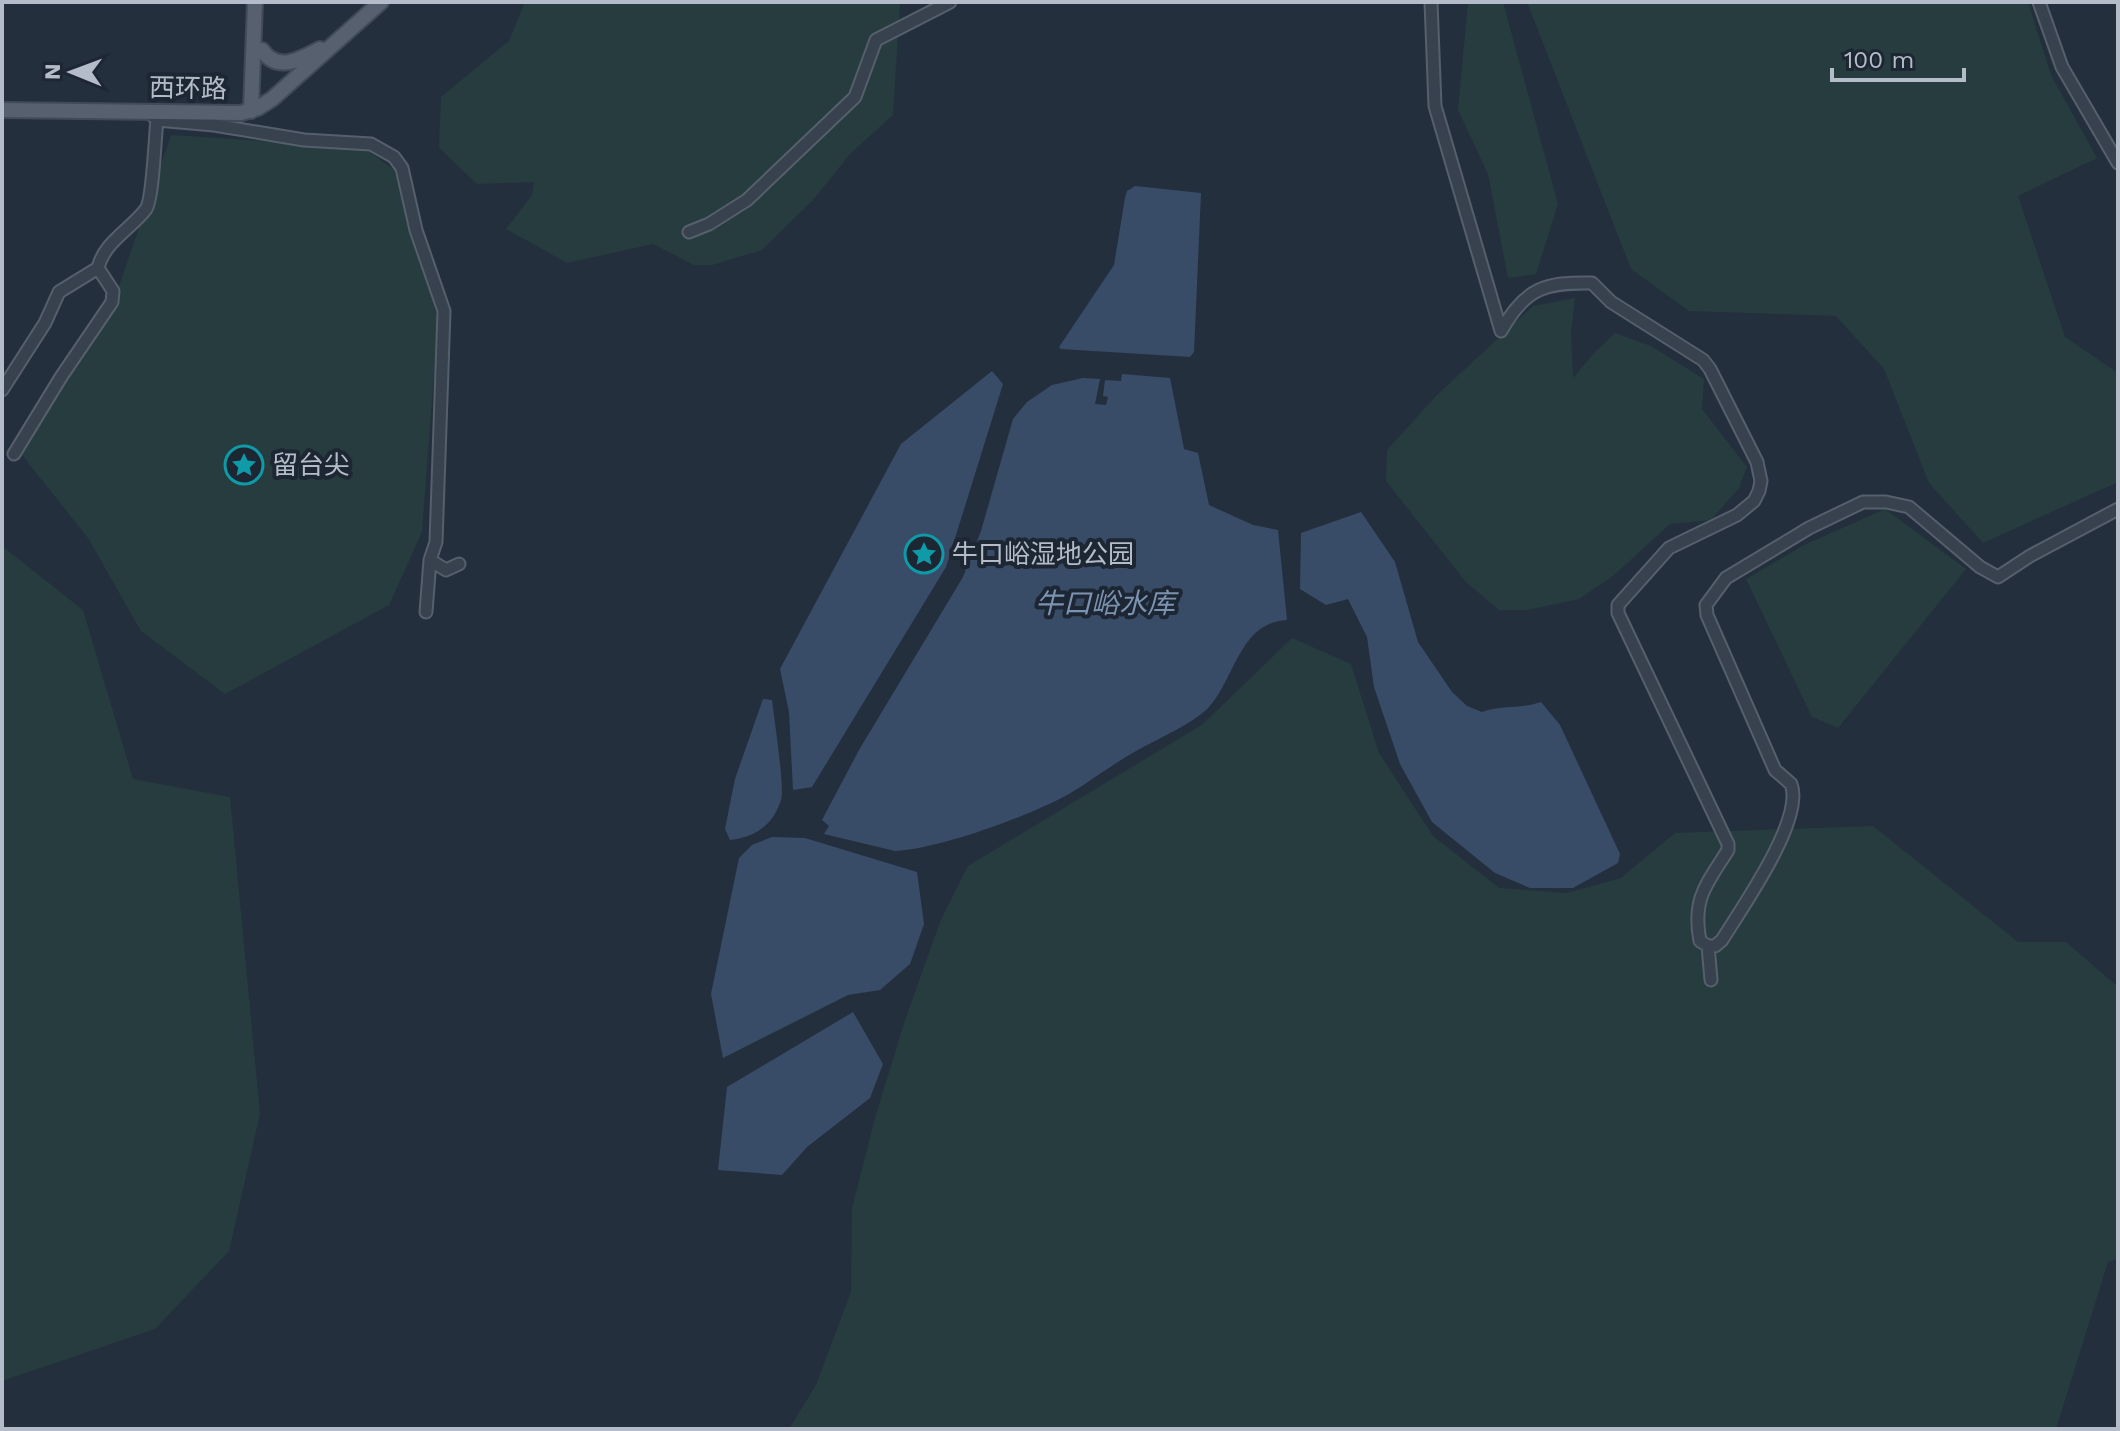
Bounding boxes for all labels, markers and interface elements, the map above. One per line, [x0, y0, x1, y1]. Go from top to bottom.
north arrow [32, 32, 112, 112]
scale bar [1832, 32, 1964, 82]
text: 100 m [1844, 46, 1914, 74]
text: N [40, 63, 65, 80]
street label: 西环路 [149, 72, 227, 104]
place icon: 留台尖 [223, 444, 265, 486]
place label: 留台尖 [272, 450, 350, 480]
place icon: 牛口峪湿地公园 [903, 533, 945, 575]
place label: 牛口峪湿地公园 [952, 539, 1134, 569]
water label: 牛口峪水库 [1035, 587, 1179, 620]

